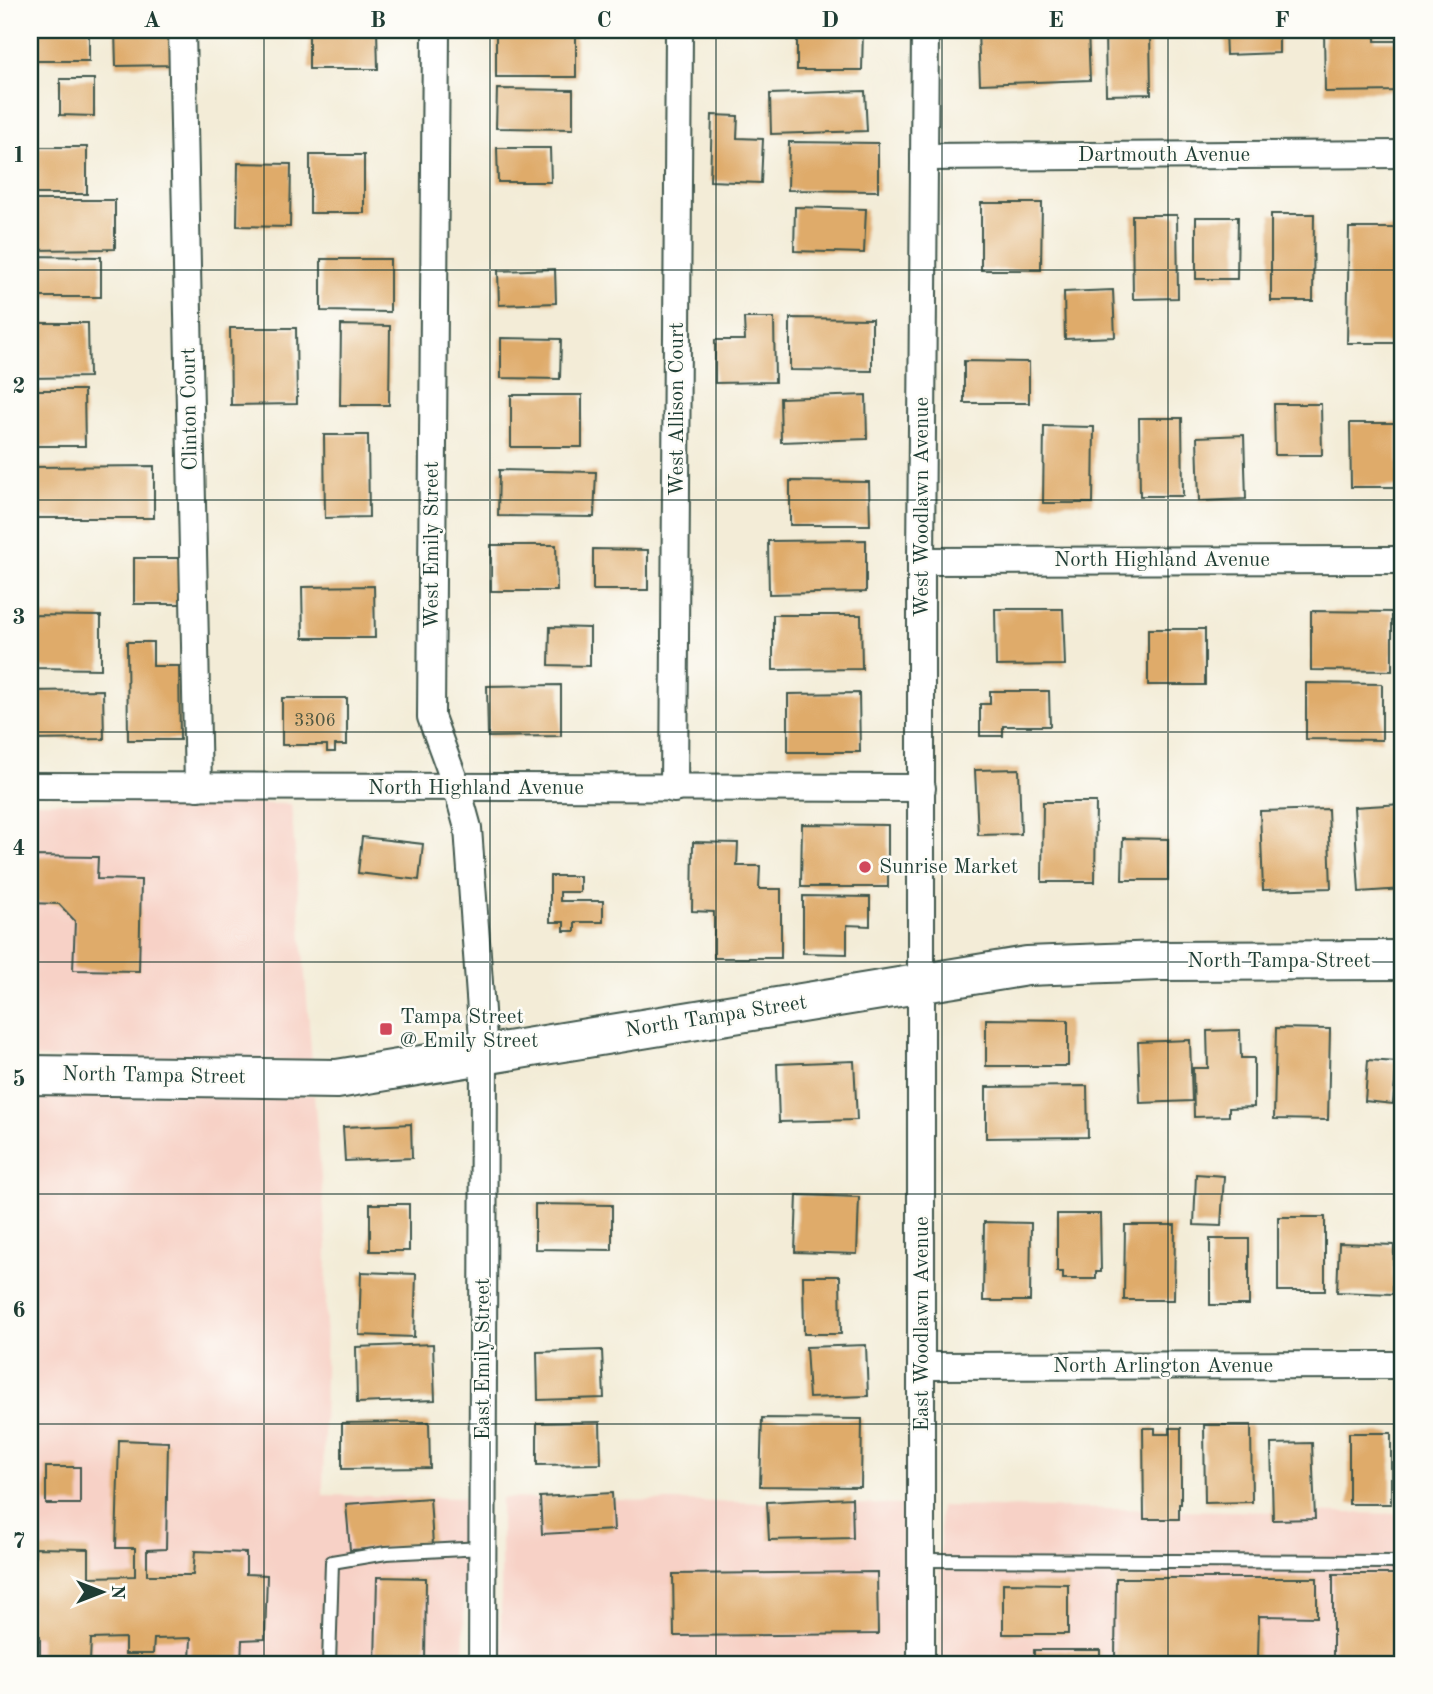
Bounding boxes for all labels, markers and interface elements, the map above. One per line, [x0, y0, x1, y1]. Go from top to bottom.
text: A [143, 9, 161, 32]
text: B [370, 9, 386, 32]
text: C [596, 9, 612, 32]
text: D [821, 9, 839, 32]
text: E [1048, 9, 1064, 32]
text: F [1274, 9, 1290, 32]
text: 1 [12, 144, 26, 167]
street label: Dartmouth Avenue [1078, 145, 1250, 166]
street label: West Allison Court [667, 322, 688, 496]
street label: Clinton Court [178, 347, 202, 471]
text: 2 [12, 375, 26, 398]
street label: West Woodlawn Avenue [912, 397, 933, 617]
street label: West Emily Street [422, 461, 443, 629]
street label: North Highland Avenue [1054, 550, 1270, 571]
text: 3 [12, 606, 26, 629]
house number: 3306 [294, 712, 336, 730]
street label: North Highland Avenue [368, 778, 584, 799]
text: 4 [12, 837, 26, 860]
place label: Sunrise Market [879, 857, 1018, 878]
marker: Sunrise Market [857, 859, 873, 875]
street label: North Tampa Street [1187, 951, 1371, 972]
street label: North Tampa Street [624, 992, 808, 1042]
place label: Tampa Street @ Emily Street [400, 1007, 538, 1052]
marker: Tampa Street @ Emily Street [378, 1021, 394, 1037]
street label: North Tampa Street [62, 1064, 246, 1088]
text: 5 [12, 1068, 26, 1091]
street label: East Woodlawn Avenue [912, 1216, 933, 1432]
street label: East Emily Street [473, 1278, 494, 1440]
text: 6 [12, 1299, 26, 1322]
street label: North Arlington Avenue [1053, 1356, 1273, 1377]
text: 7 [12, 1530, 26, 1553]
north arrow [66, 1558, 136, 1628]
text: N [107, 1585, 126, 1600]

